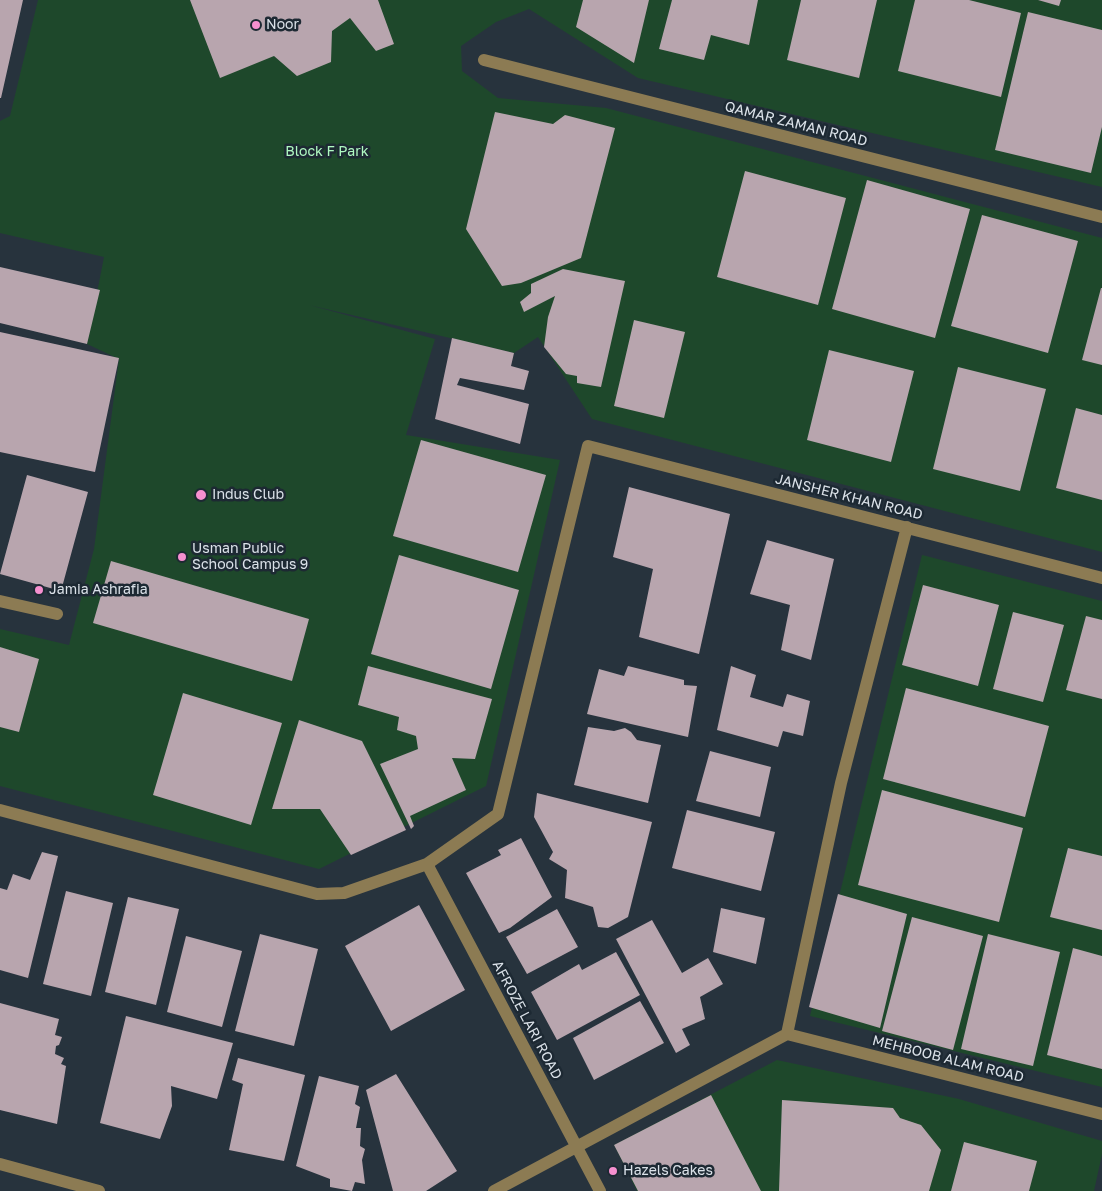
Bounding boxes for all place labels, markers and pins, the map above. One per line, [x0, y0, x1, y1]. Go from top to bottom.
place label: Noor [266, 17, 299, 33]
marker: Noor [250, 19, 262, 31]
place label: Indus Club [212, 487, 284, 503]
marker: Indus Club [194, 488, 208, 502]
place label: Usman Public School Campus 9 [192, 541, 308, 574]
marker: Usman Public School Campus 9 [176, 551, 188, 563]
place label: Jamia Ashrafia [49, 582, 148, 598]
marker: Jamia Ashrafia [33, 584, 45, 596]
place label: Hazels Cakes [623, 1163, 713, 1179]
marker: Hazels Cakes [607, 1165, 619, 1177]

